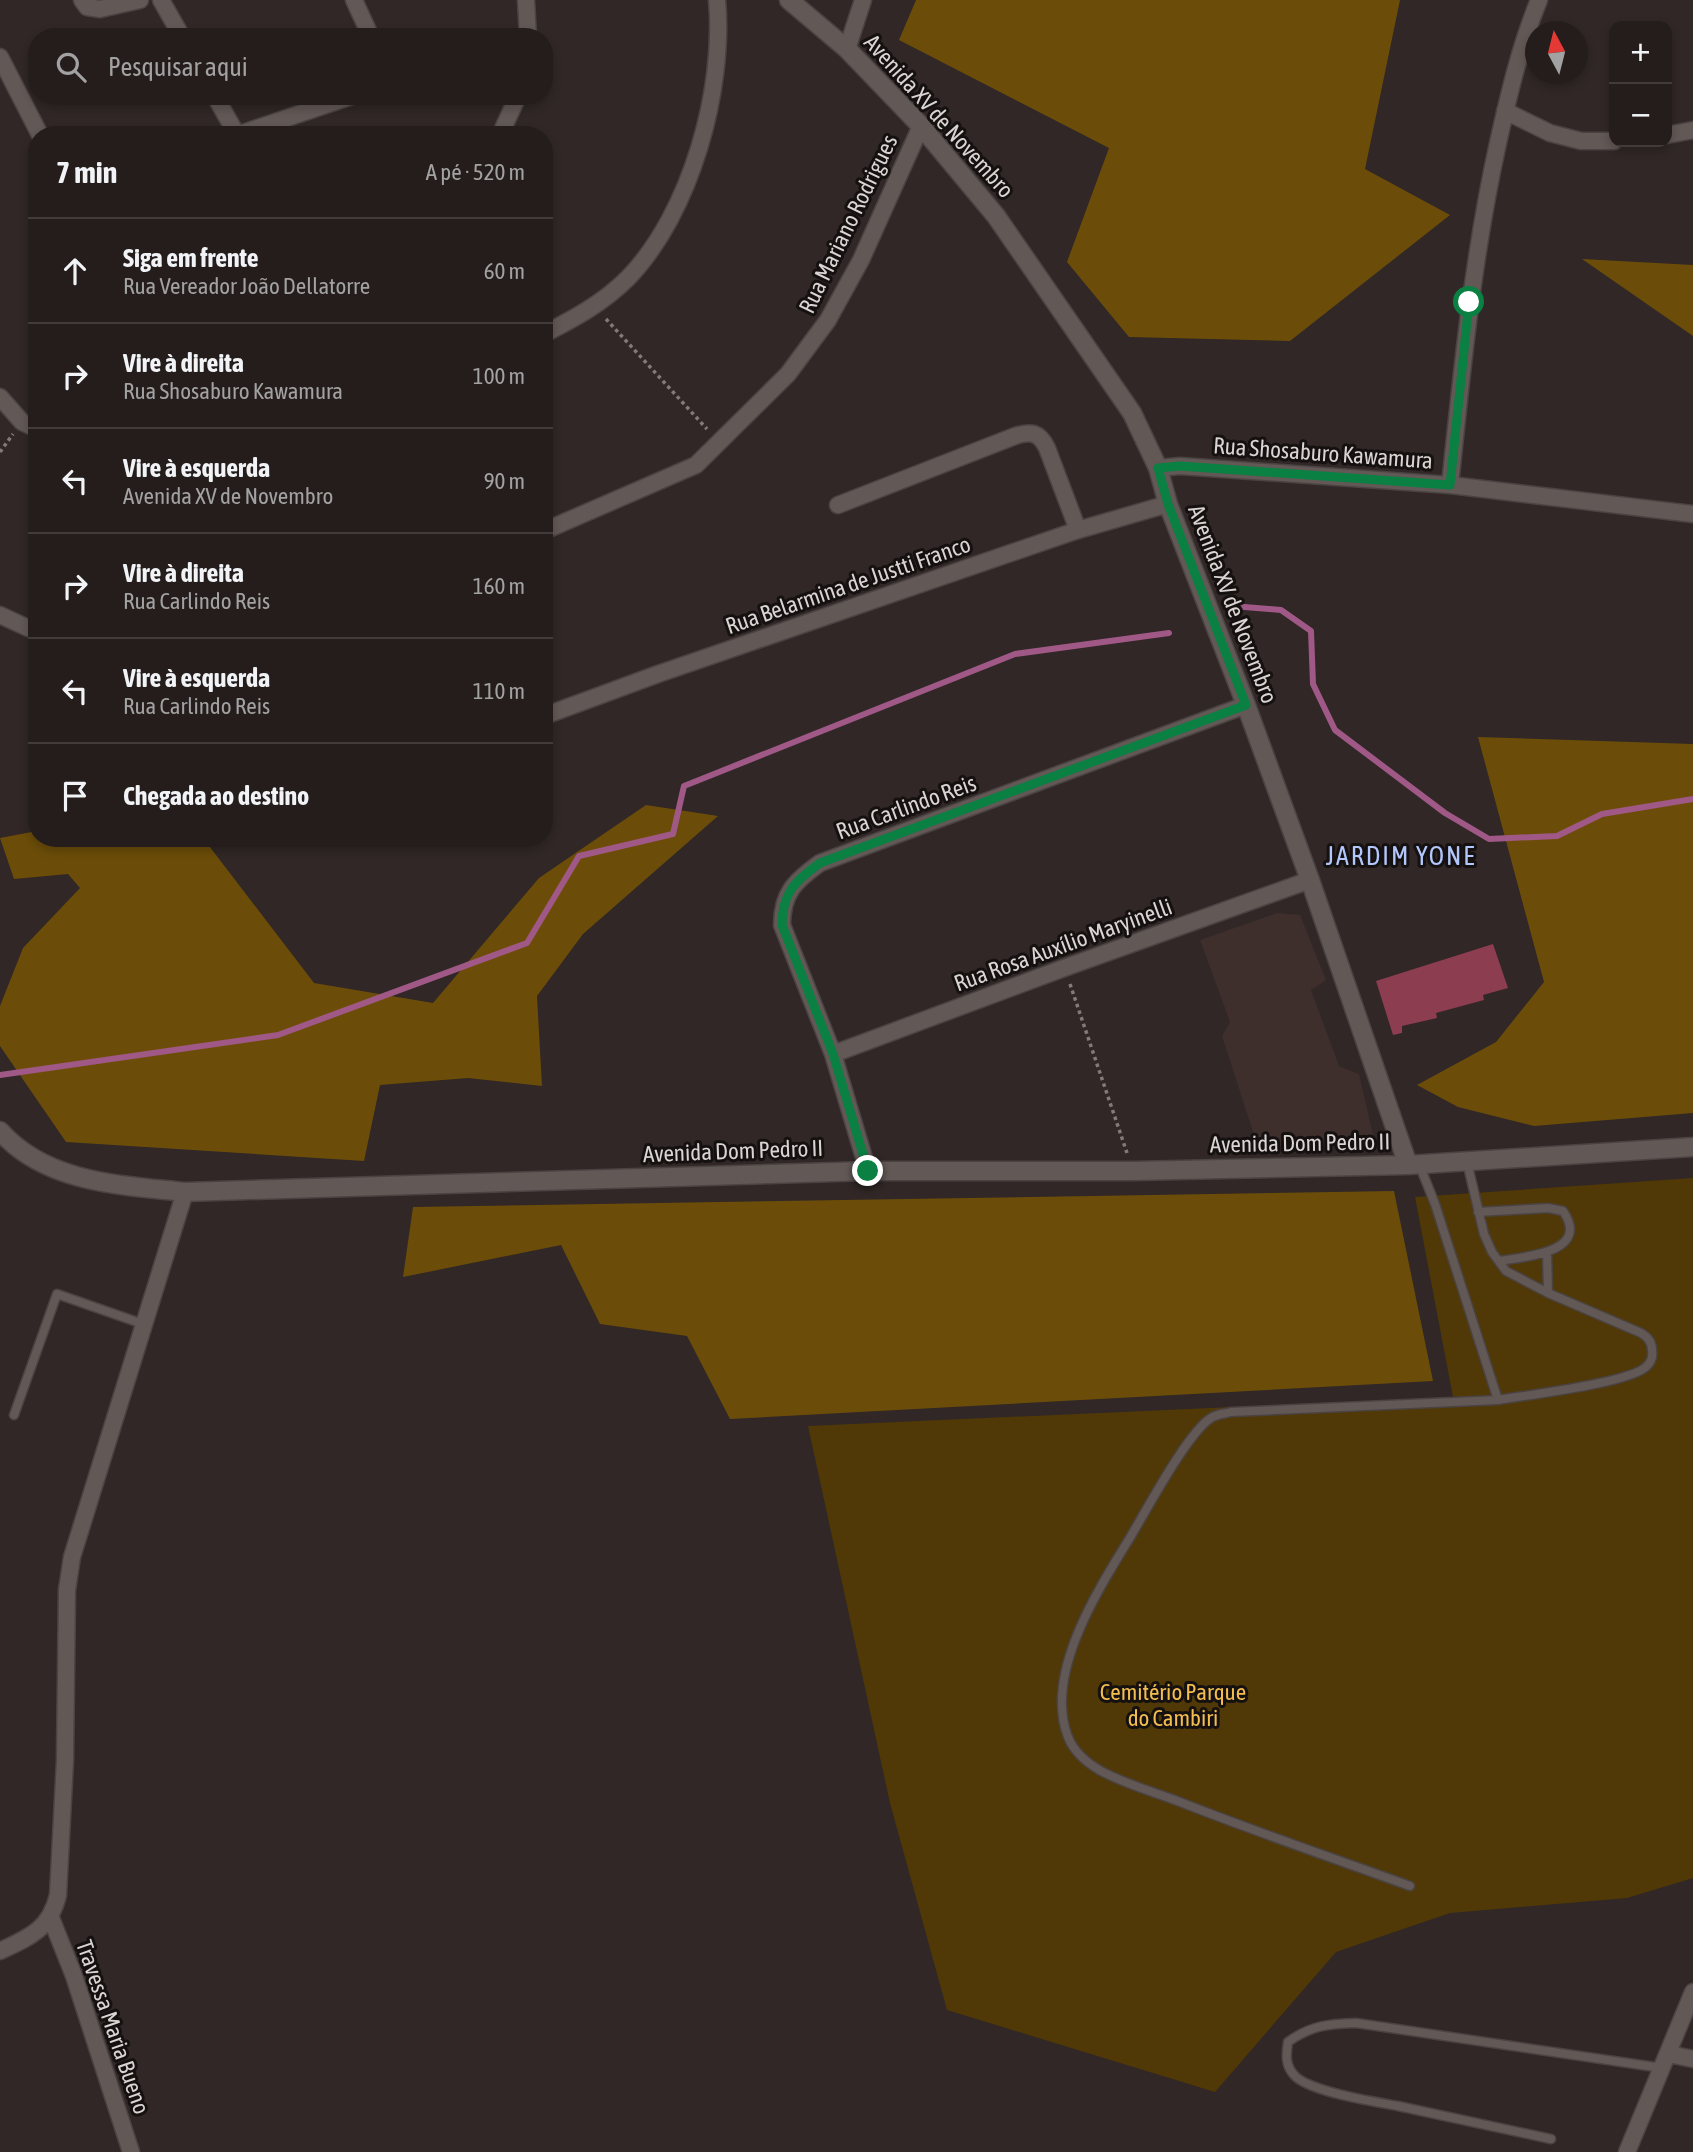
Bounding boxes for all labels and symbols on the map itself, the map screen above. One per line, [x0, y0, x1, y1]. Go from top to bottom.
north arrow [1525, 21, 1588, 84]
street label: Avenida XV de Novembro [859, 29, 1019, 203]
street label: Rua Mariano Rodrigues [794, 131, 902, 317]
route start [1453, 286, 1484, 317]
street label: Rua Shosaburo Kawamura [1212, 432, 1434, 474]
street label: Avenida XV de Novembro [1183, 501, 1283, 707]
street label: Rua Belarmina de Justti Franco [722, 531, 974, 639]
street label: Rua Carlindo Reis [832, 770, 980, 844]
district label: JARDIM YONE [1326, 841, 1476, 871]
street label: Rua Rosa Auxílio Maryinelli [951, 893, 1175, 997]
street label: Avenida Dom Pedro II [1210, 1128, 1390, 1158]
street label: Avenida Dom Pedro II [642, 1135, 824, 1167]
route end [852, 1155, 883, 1186]
park label: Cemitério Parque do Cambiri [1100, 1679, 1246, 1731]
street label: Travessa Maria Bueno [71, 1937, 155, 2117]

